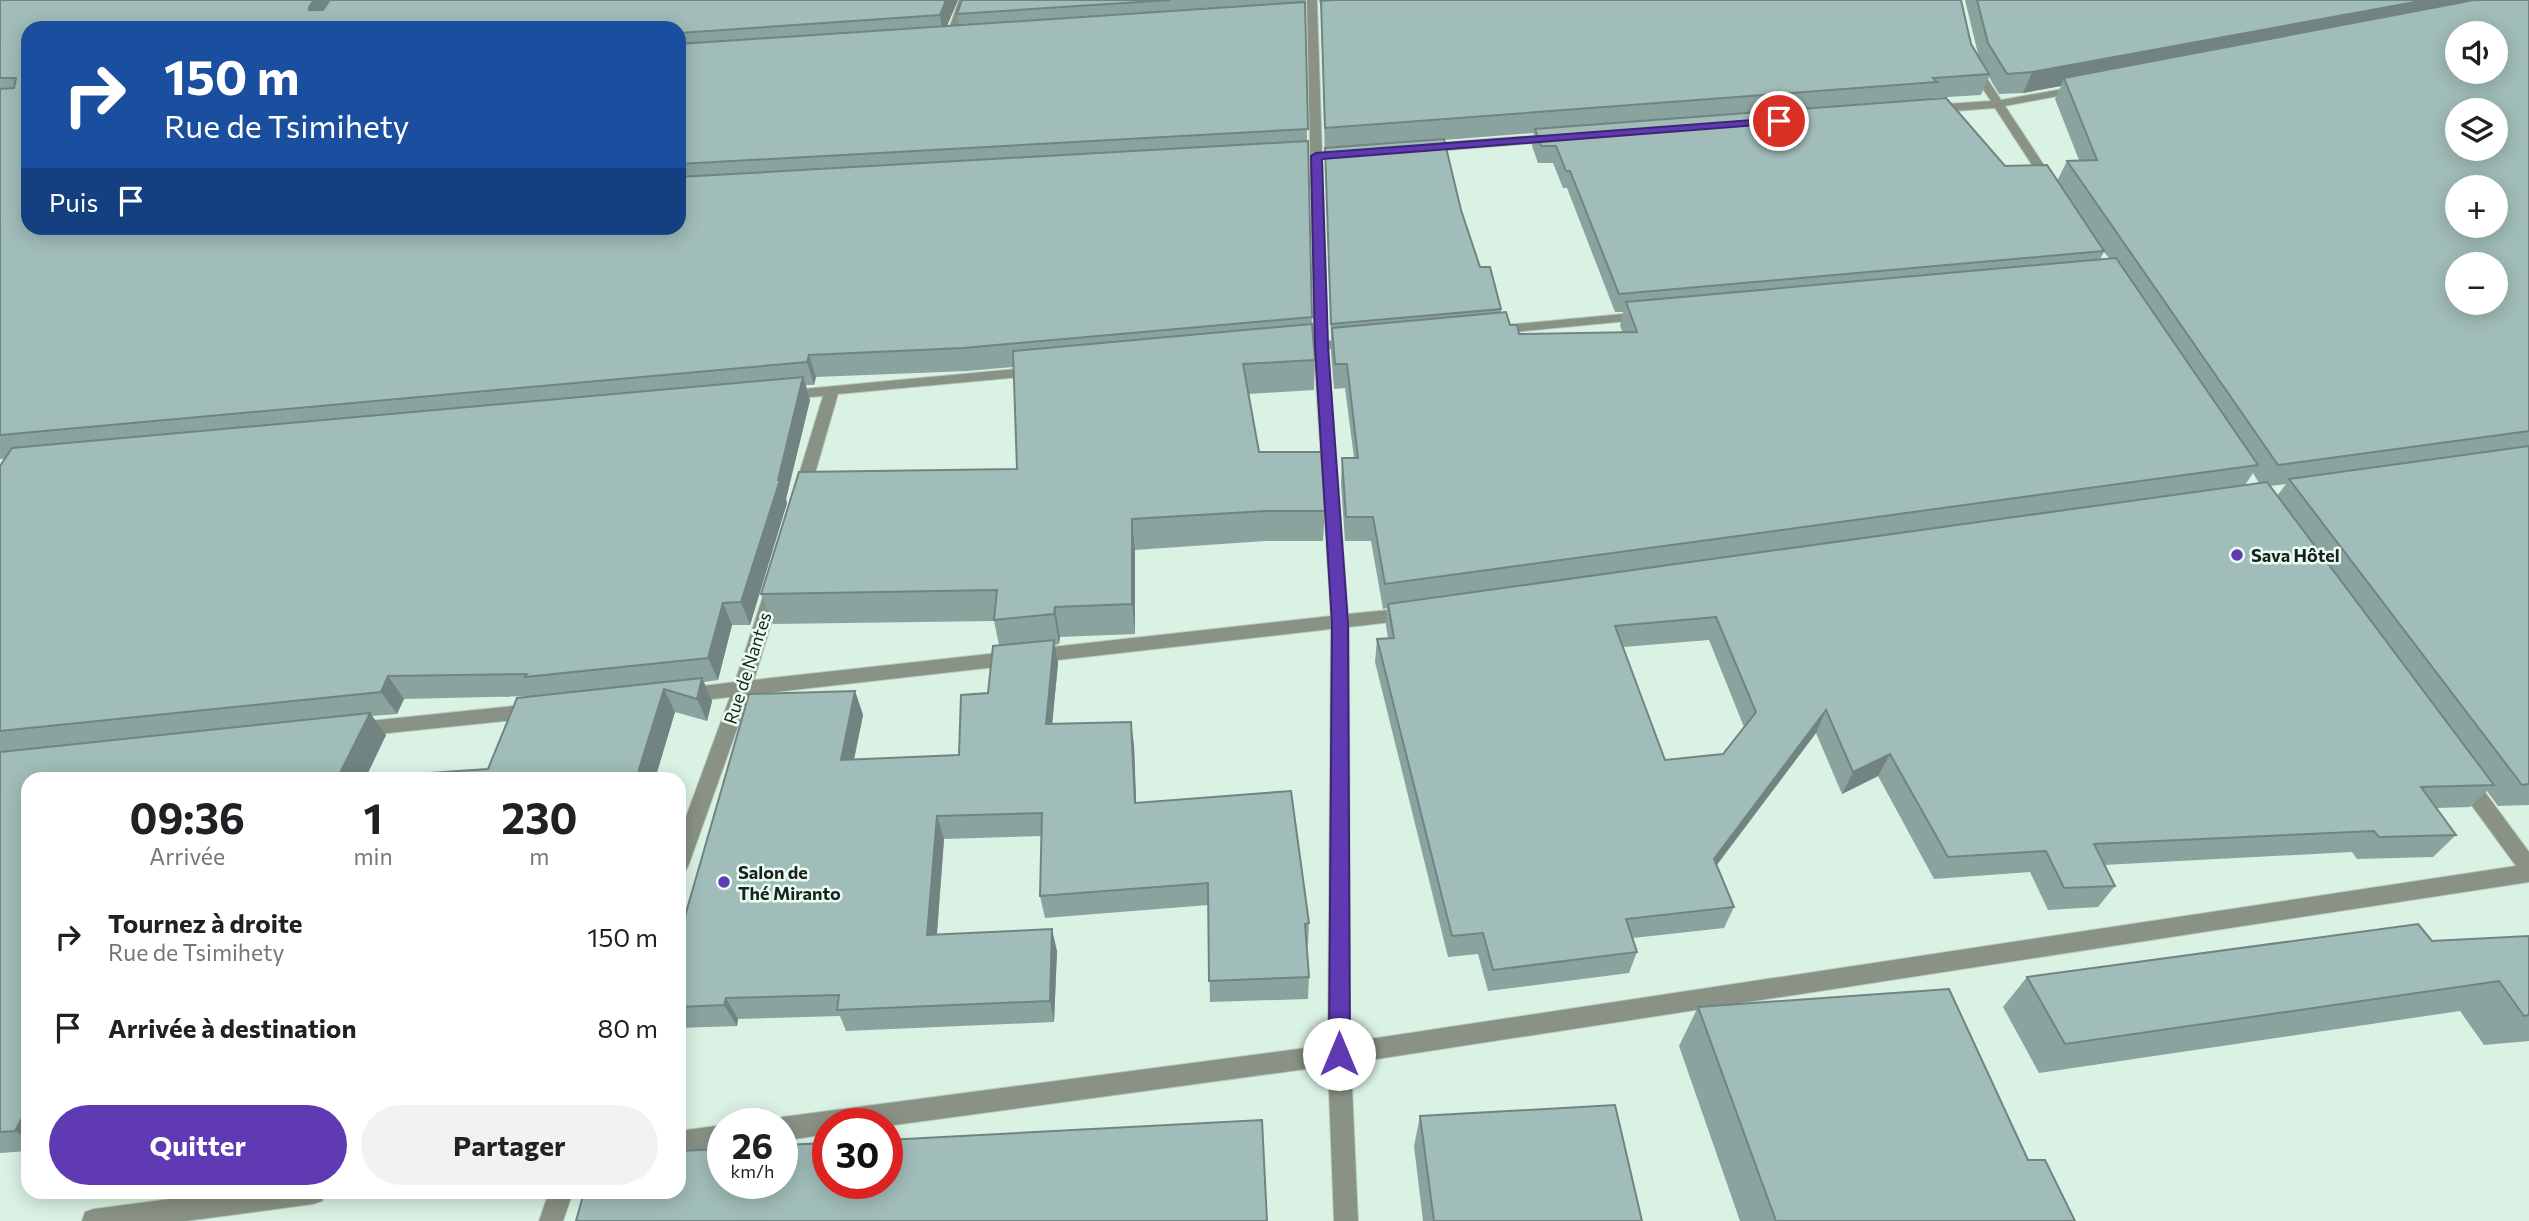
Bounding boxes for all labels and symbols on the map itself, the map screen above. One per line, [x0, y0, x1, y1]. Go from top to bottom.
pin [1749, 91, 1809, 151]
place label: Sava Hôtel [2251, 544, 2340, 566]
marker: Sava Hôtel [2229, 547, 2245, 563]
street label: Rue de Nantes [719, 609, 775, 727]
place label: Salon de Thé Miranto [738, 861, 841, 904]
marker: Salon de Thé Miranto [716, 874, 732, 890]
position arrow [1302, 1017, 1376, 1091]
speed limit sign: 30 [812, 1108, 903, 1199]

